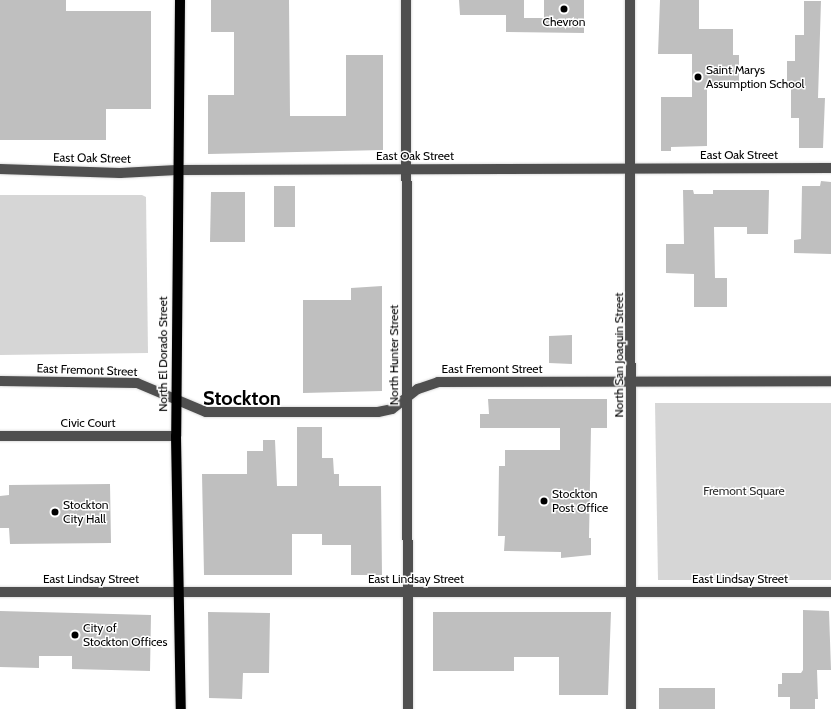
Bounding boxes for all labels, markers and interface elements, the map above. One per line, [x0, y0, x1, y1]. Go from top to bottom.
marker: Chevron [559, 4, 569, 14]
place label: Chevron [543, 15, 585, 29]
place label: Saint Marys Assumption School [706, 63, 804, 91]
marker: Saint Marys Assumption School [693, 72, 703, 82]
street label: East Oak Street [700, 148, 778, 162]
street label: East Oak Street [376, 149, 454, 163]
street label: East Oak Street [53, 150, 131, 166]
street label: North San Joaquin Street [612, 292, 626, 418]
street label: North El Dorado Street [156, 296, 170, 412]
street label: North Hunter Street [387, 305, 401, 405]
street label: East Fremont Street [36, 361, 138, 379]
street label: East Fremont Street [442, 362, 542, 376]
district label: Stockton [203, 386, 281, 410]
street label: Civic Court [61, 416, 115, 430]
park label: Fremont Square [703, 484, 785, 498]
place label: Stockton Post Office [552, 487, 608, 515]
marker: Stockton Post Office [539, 496, 549, 506]
place label: Stockton City Hall [63, 498, 109, 526]
marker: Stockton City Hall [50, 507, 60, 517]
street label: East Lindsay Street [43, 572, 139, 586]
street label: East Lindsay Street [368, 572, 464, 586]
street label: East Lindsay Street [692, 572, 788, 586]
place label: City of Stockton Offices [83, 621, 167, 649]
marker: City of Stockton Offices [70, 630, 80, 640]

